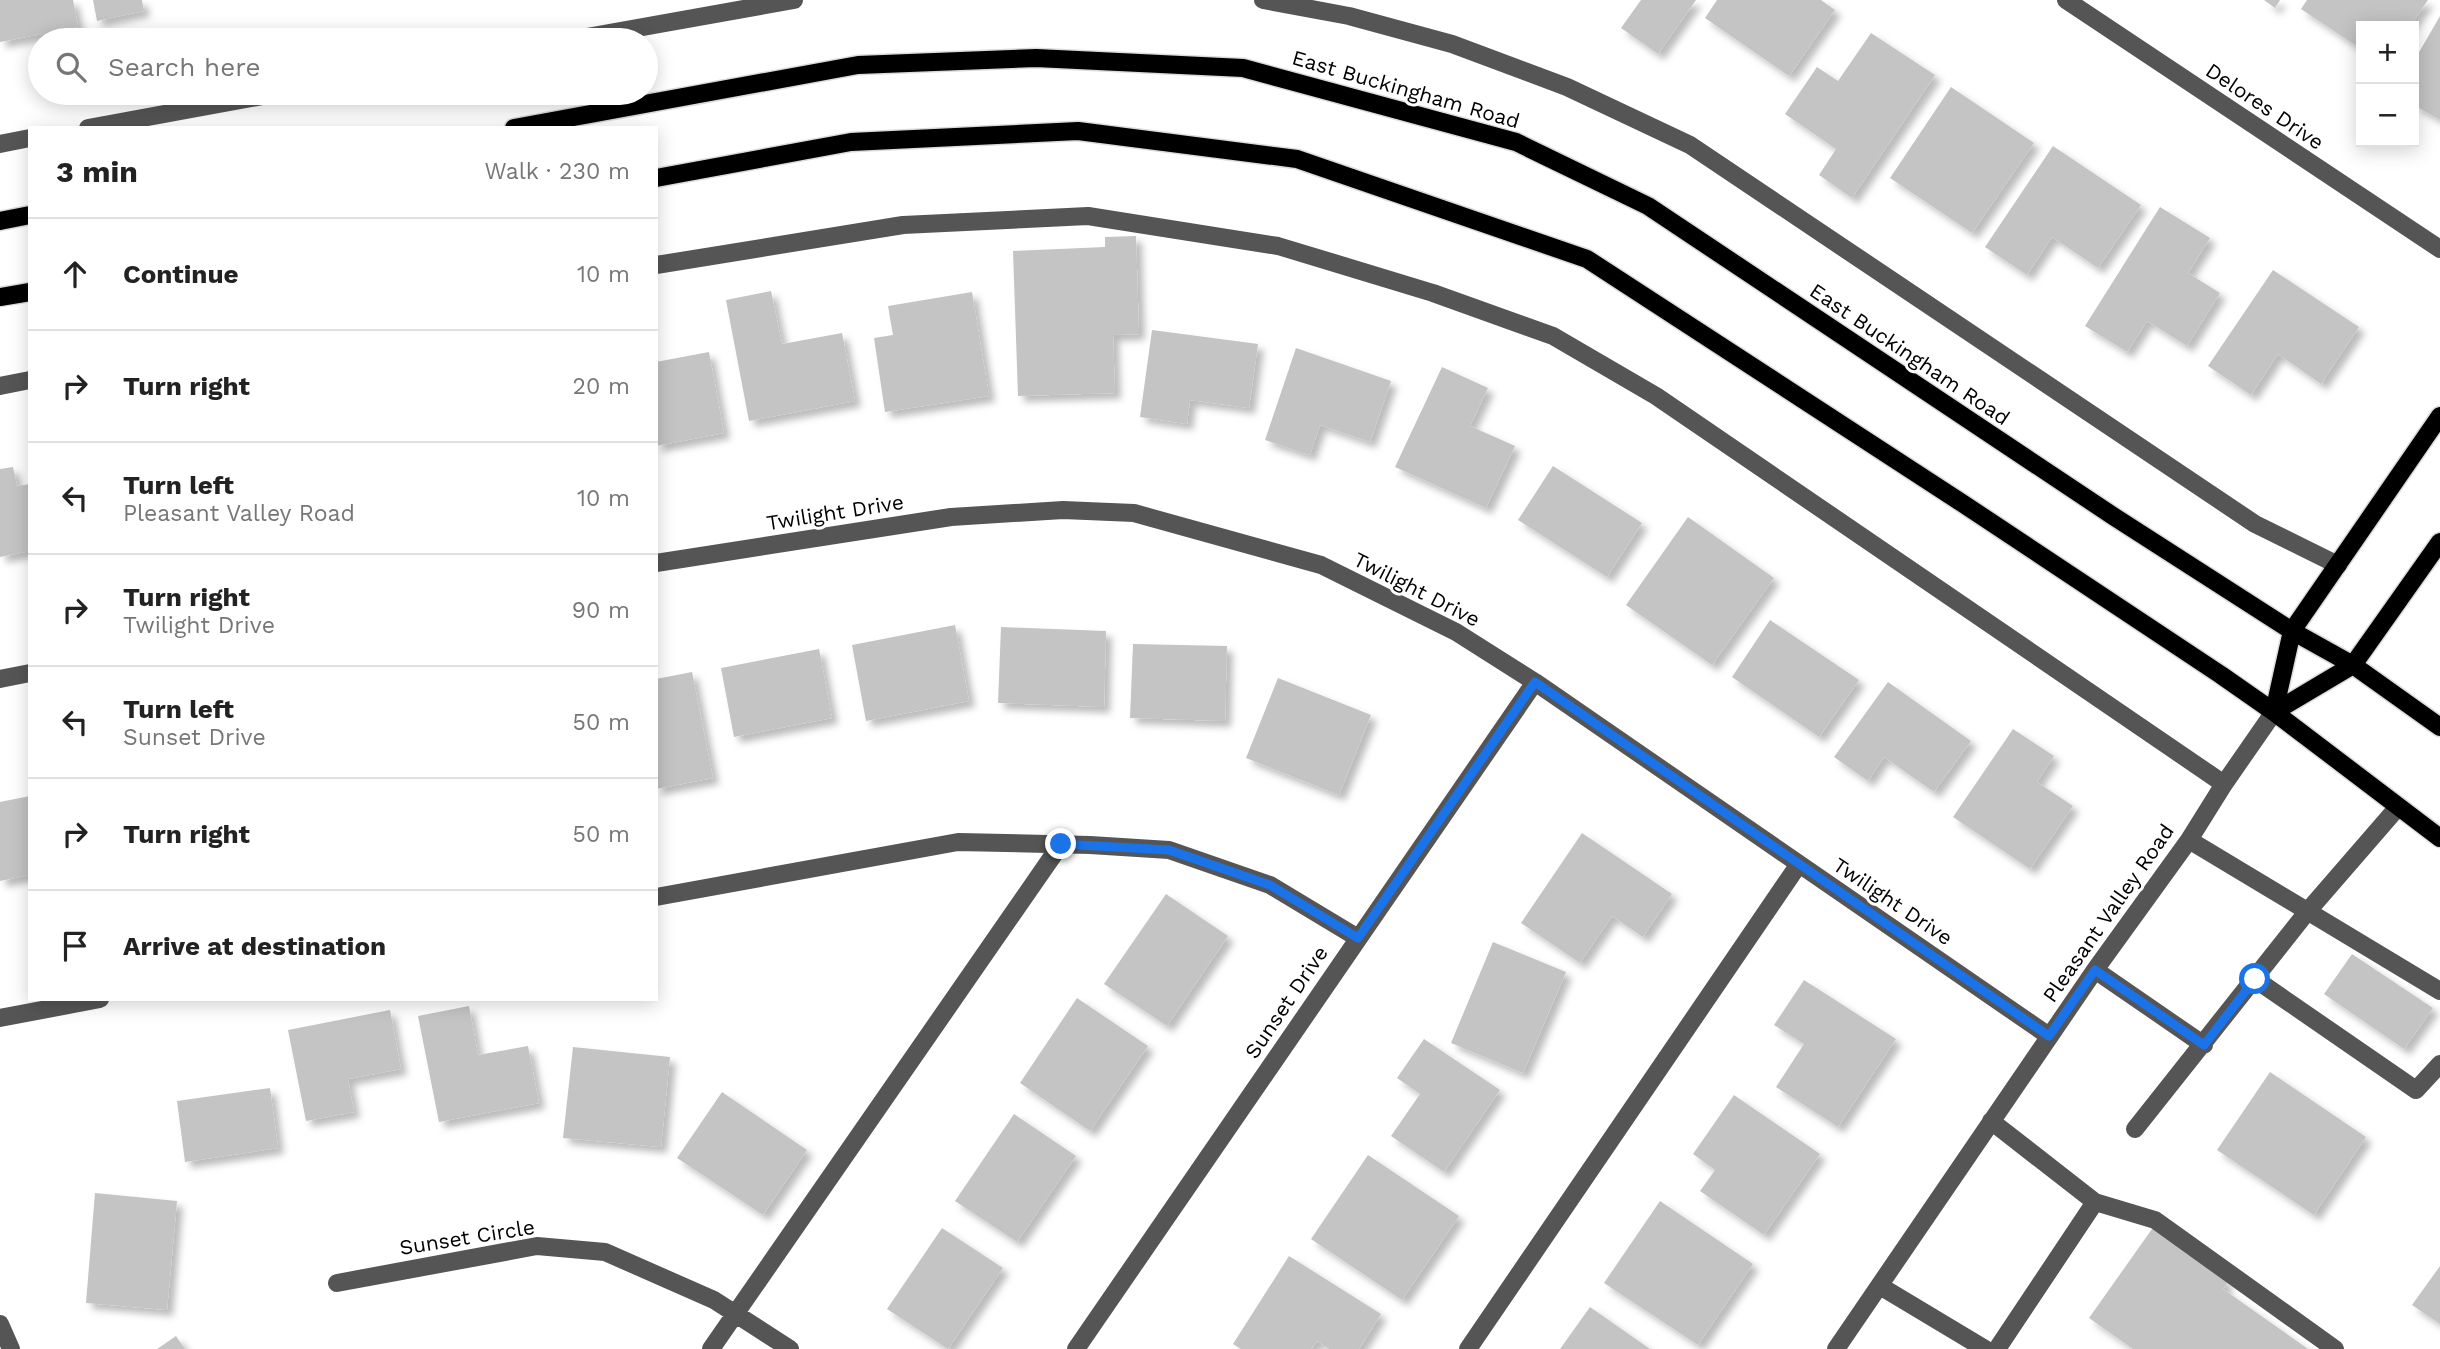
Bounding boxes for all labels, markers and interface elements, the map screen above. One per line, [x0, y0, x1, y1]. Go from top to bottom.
map controls [2356, 21, 2419, 147]
button: + [2356, 21, 2419, 84]
search box [28, 28, 658, 105]
street label: East Buckingham Road [1289, 44, 1523, 134]
icon: search [52, 48, 90, 86]
text: Search here [108, 52, 260, 82]
street label: Delores Drive [2201, 57, 2329, 155]
button: − [2356, 84, 2419, 147]
text: 3 min [56, 154, 138, 189]
text: Walk · 230 m [484, 158, 630, 185]
icon: ahead [56, 255, 94, 293]
text: Continue [123, 259, 239, 289]
text: 10 m [577, 261, 630, 288]
street label: East Buckingham Road [1805, 278, 2015, 430]
icon: right [56, 367, 94, 405]
text: Turn right [123, 371, 250, 401]
text: 20 m [573, 373, 630, 400]
text: Turn left [123, 470, 234, 500]
icon: left [56, 479, 94, 517]
text: 10 m [577, 485, 630, 512]
street label: Twilight Drive [765, 489, 905, 535]
text: Pleasant Valley Road [123, 500, 355, 527]
street label: Twilight Drive [1350, 546, 1484, 632]
text: Turn right [123, 582, 250, 612]
icon: right [56, 591, 94, 629]
text: 90 m [572, 597, 630, 624]
text: Twilight Drive [123, 612, 275, 639]
text: Turn left [123, 694, 234, 724]
icon: left [56, 703, 94, 741]
text: 50 m [573, 709, 630, 736]
text: Sunset Drive [123, 724, 266, 751]
icon: right [56, 815, 94, 853]
text: Turn right [123, 819, 250, 849]
street label: Pleasant Valley Road [2037, 819, 2179, 1007]
text: 50 m [573, 821, 630, 848]
route end [1045, 828, 1076, 859]
street label: Twilight Drive [1829, 852, 1957, 950]
icon: arrive [56, 927, 94, 965]
text: Arrive at destination [123, 931, 386, 961]
street label: Sunset Drive [1239, 941, 1333, 1063]
route start [2239, 963, 2270, 994]
street label: Sunset Circle [398, 1214, 536, 1260]

